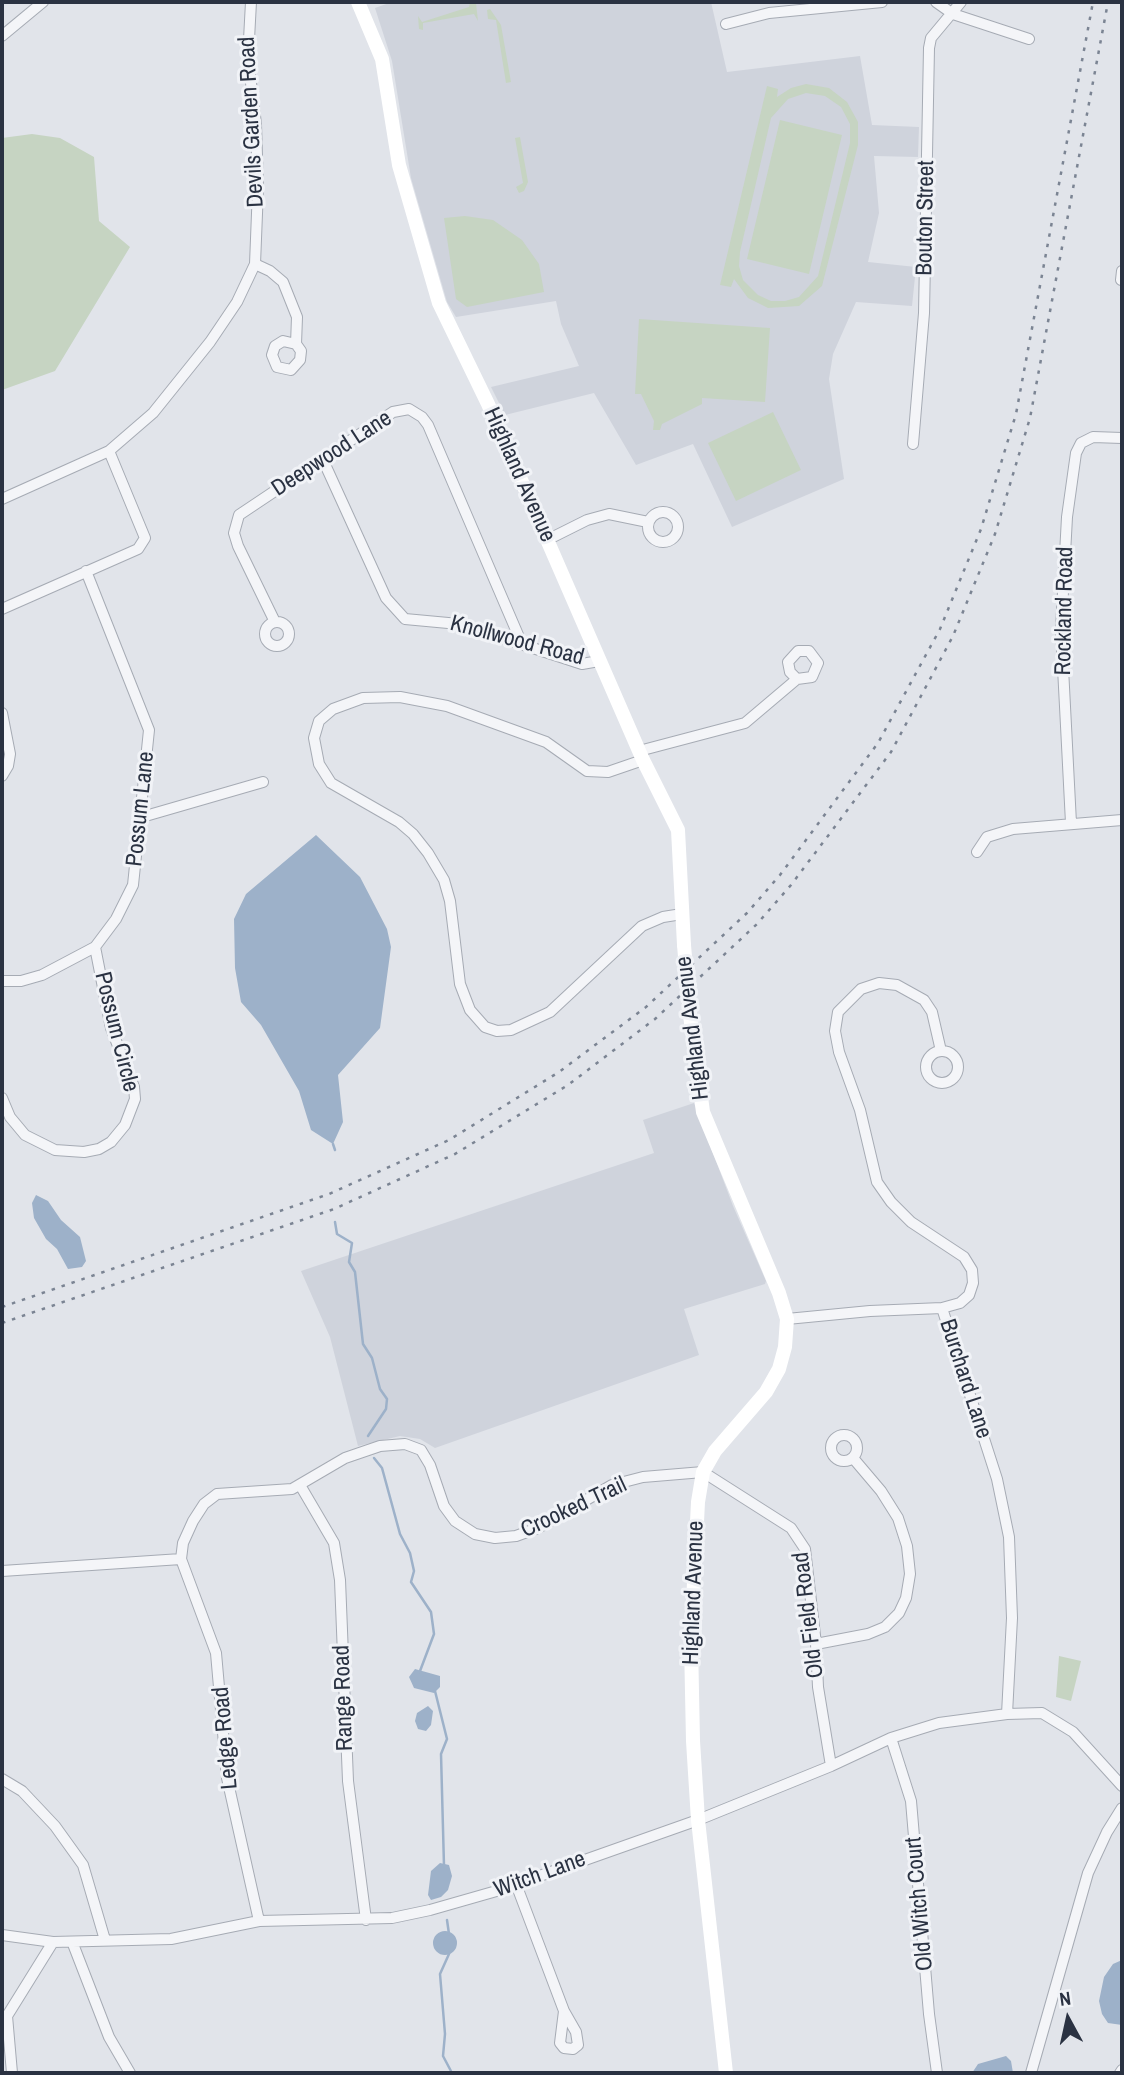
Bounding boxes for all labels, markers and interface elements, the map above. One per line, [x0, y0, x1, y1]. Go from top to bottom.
street label: Devils Garden Road [234, 36, 270, 208]
street label: Bouton Street [911, 160, 941, 276]
street label: Highland Avenue [477, 403, 561, 547]
street label: Deepwood Lane [267, 405, 397, 503]
street label: Rockland Road [1050, 546, 1080, 676]
street label: Knollwood Road [447, 610, 587, 672]
street label: Possum Lane [121, 750, 161, 868]
street label: Highland Avenue [671, 955, 715, 1101]
street label: Possum Circle [88, 969, 144, 1095]
street label: Burchard Lane [933, 1316, 997, 1442]
street label: Crooked Trail [517, 1471, 631, 1545]
street label: Highland Avenue [678, 1520, 710, 1666]
street label: Old Field Road [788, 1550, 830, 1680]
street label: Range Road [328, 1645, 360, 1751]
street label: Ledge Road [208, 1686, 244, 1790]
street label: Old Witch Court [900, 1836, 940, 1972]
street label: Witch Lane [490, 1846, 590, 1904]
north arrow [1033, 1984, 1103, 2054]
text: N [1058, 1985, 1072, 2012]

